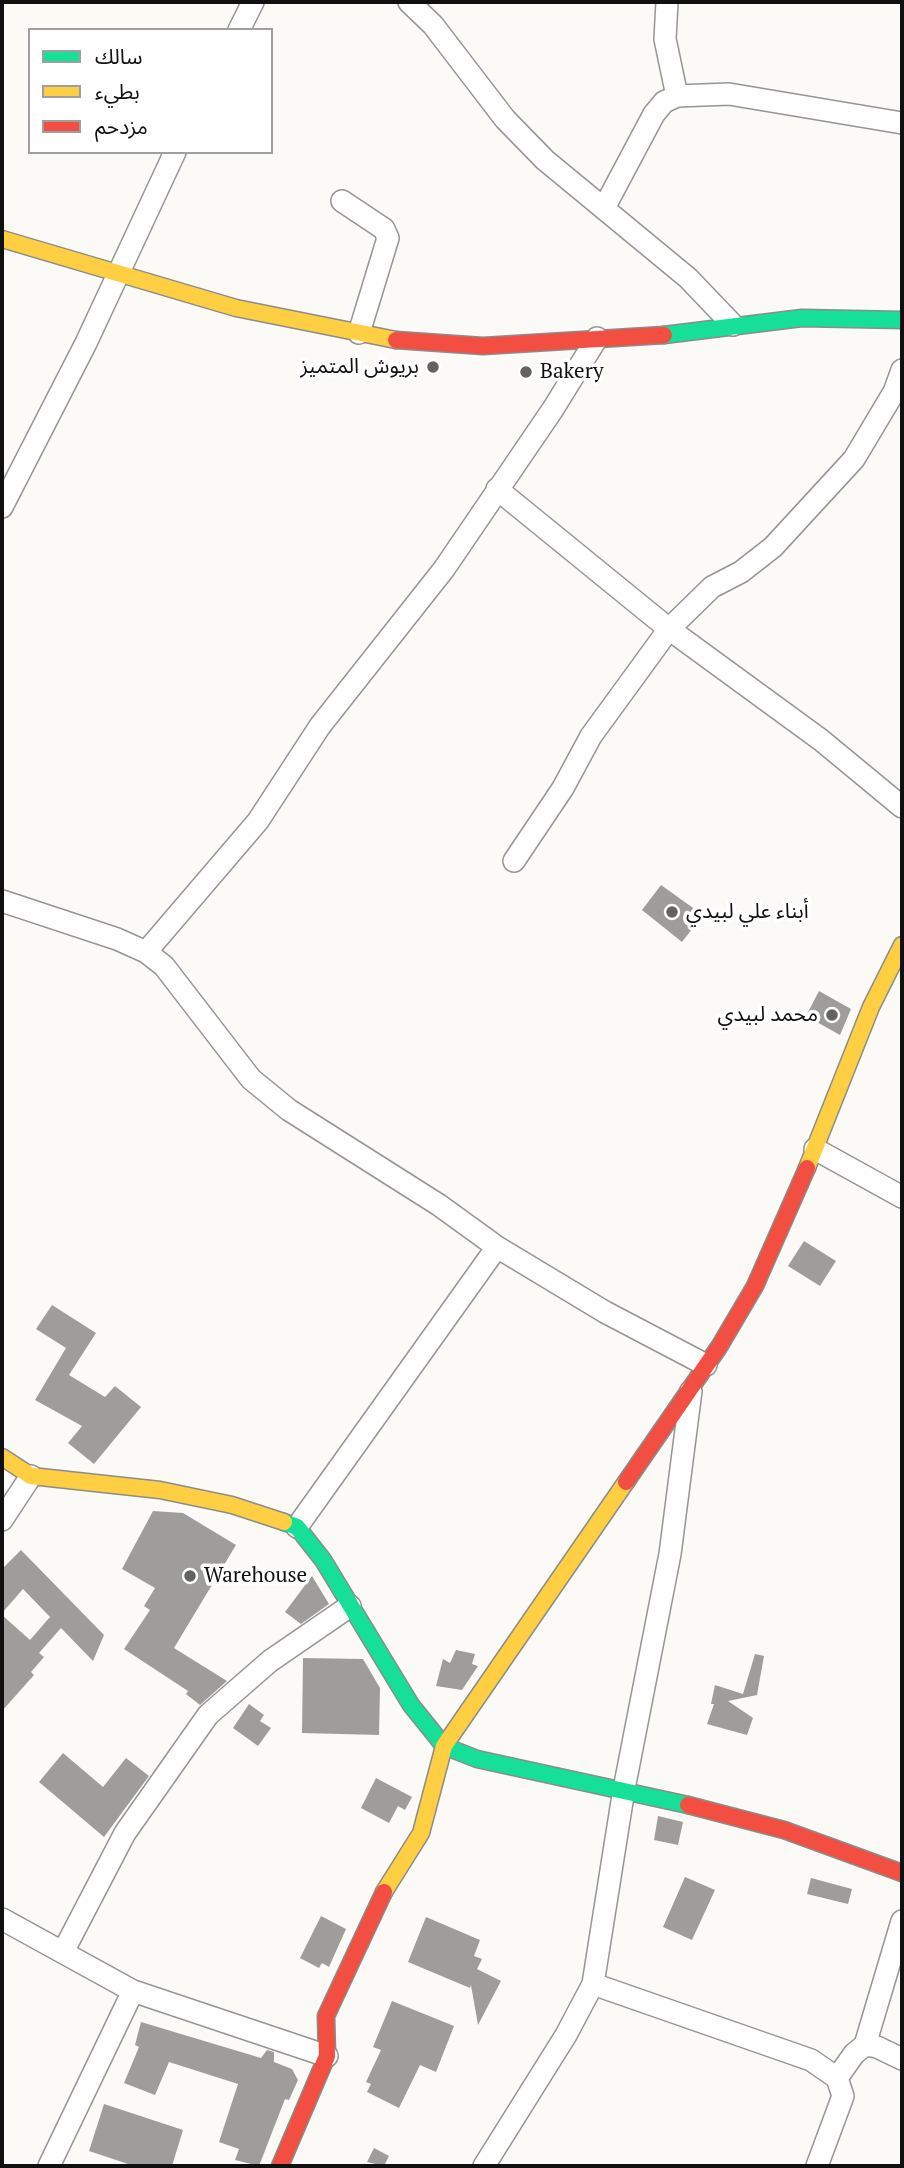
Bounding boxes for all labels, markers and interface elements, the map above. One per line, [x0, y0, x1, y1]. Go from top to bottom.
legend [28, 28, 273, 154]
text: سالك [95, 42, 142, 70]
text: بطيء [95, 77, 140, 105]
text: مزدحم [95, 112, 148, 140]
place label: بريوش المتميز [300, 354, 419, 380]
marker: بريوش المتميز [425, 359, 441, 375]
place label: Bakery [540, 359, 604, 385]
marker: Bakery [518, 364, 534, 380]
place label: أبناء علي لبيدي [686, 899, 809, 925]
marker: أبناء علي لبيدي [664, 904, 680, 920]
place label: محمد لبيدي [718, 1002, 818, 1028]
marker: محمد لبيدي [824, 1007, 840, 1023]
place label: Warehouse [204, 1563, 307, 1589]
marker: Warehouse [182, 1568, 198, 1584]

